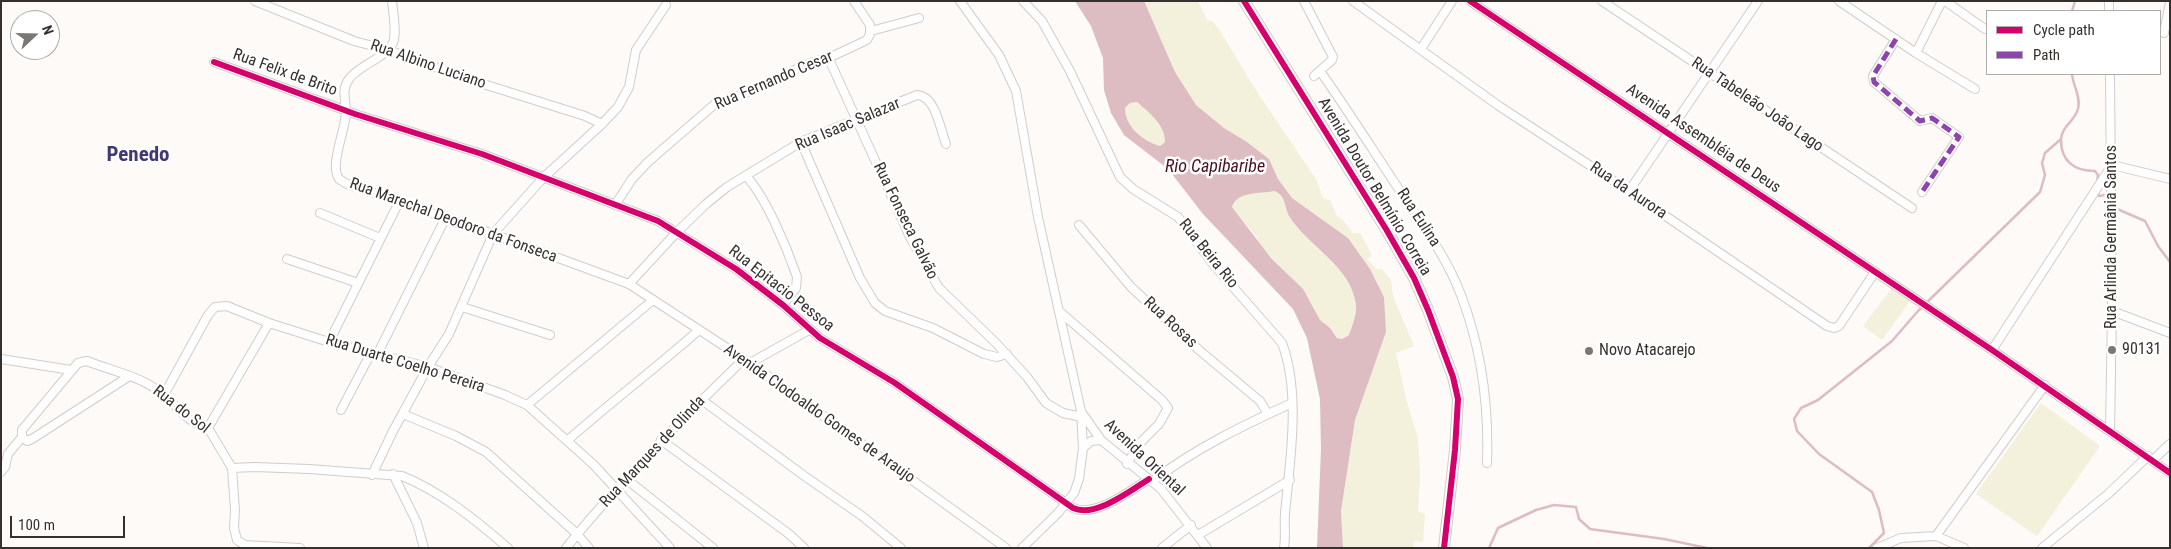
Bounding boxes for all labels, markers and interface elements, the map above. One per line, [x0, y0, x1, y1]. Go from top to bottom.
north arrow [10, 10, 60, 60]
legend [1986, 10, 2161, 75]
text: Cycle path [2033, 21, 2095, 39]
text: N [39, 23, 57, 37]
street label: Rua Albino Luciano [368, 36, 488, 94]
street label: Rua Felix de Brito [230, 45, 340, 101]
text: Path [2033, 46, 2060, 64]
street label: Rua Fernando Cesar [712, 47, 836, 115]
street label: Rua Tabeleão João Lago [1687, 54, 1827, 156]
street label: Avenida Assembléia de Deus [1622, 80, 1784, 198]
street label: Rua Isaac Salazar [793, 94, 903, 156]
street label: Avenida Doutor Belmínio Correia [1313, 95, 1435, 279]
district label: Penedo [106, 143, 170, 169]
street label: Rua Arlinda Germânia Santos [2102, 145, 2122, 329]
water label: Rio Capibaribe [1165, 156, 1265, 178]
street label: Rua da Aurora [1586, 158, 1670, 224]
street label: Rua Fonseca Galvão [868, 159, 942, 283]
street label: Rua Marechal Deodoro da Fonseca [347, 175, 559, 267]
street label: Rua Eulina [1392, 185, 1444, 251]
street label: Rua Beira Rio [1174, 215, 1242, 293]
street label: Rua Epitacio Pessoa [724, 242, 838, 336]
street label: Rua Rosas [1139, 293, 1201, 353]
street label: Rua Duarte Coelho Pereira [323, 331, 487, 397]
street label: Avenida Clodoaldo Gomes de Araujo [720, 340, 918, 488]
place label: 90131 [2122, 340, 2161, 360]
place label: Novo Atacarejo [1599, 341, 1696, 361]
marker: 90131 [2106, 344, 2118, 356]
marker: Novo Atacarejo [1583, 345, 1595, 357]
street label: Rua do Sol [149, 382, 213, 438]
street label: Rua Marques de Olinda [596, 392, 710, 512]
street label: Avenida Oriental [1100, 416, 1188, 500]
scale bar [12, 506, 128, 538]
text: 100 m [18, 516, 55, 534]

